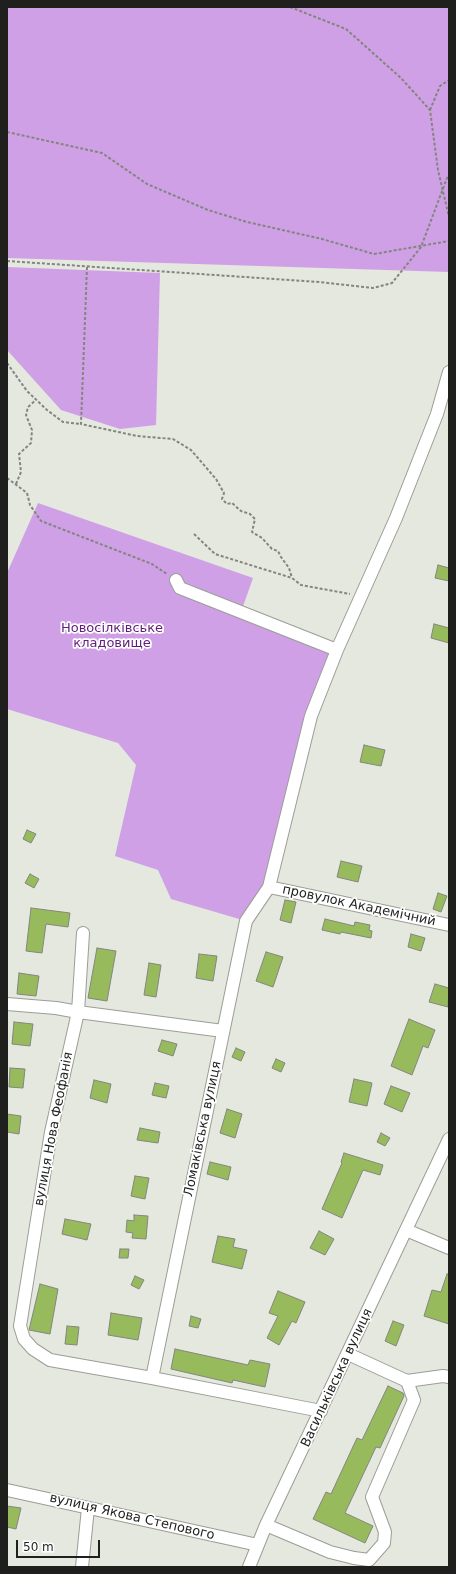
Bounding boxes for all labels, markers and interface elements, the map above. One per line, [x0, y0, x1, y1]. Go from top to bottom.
park label: Новосілківське кладовище [61, 621, 163, 652]
street label: провулок Академічний [281, 882, 437, 930]
street label: вулиця Нова Феофанія [31, 1051, 77, 1207]
street label: Ломаківська вулиця [181, 1060, 225, 1198]
street label: Васильківська вулиця [298, 1306, 376, 1450]
street label: вулиця Якова Степового [48, 1490, 216, 1544]
scale bar [18, 1532, 102, 1558]
text: 50 m [23, 1540, 54, 1554]

